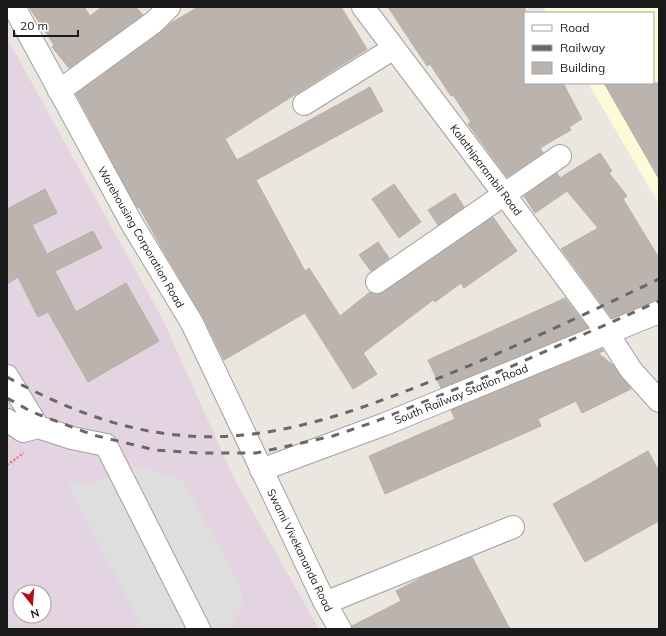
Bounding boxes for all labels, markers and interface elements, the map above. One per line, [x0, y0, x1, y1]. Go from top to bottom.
scale bar [14, 12, 78, 38]
legend [524, 12, 654, 84]
text: 20 m [20, 18, 48, 33]
text: Road [560, 20, 589, 35]
text: Railway [560, 40, 606, 55]
text: Building [560, 60, 605, 75]
street label: Kalathiparambil Road [447, 122, 525, 218]
street label: Warehousing Corporation Road [95, 164, 187, 310]
street label: South Railway Station Road [392, 361, 530, 427]
street label: Swami Vivekananda Road [264, 486, 336, 614]
north arrow [12, 584, 52, 624]
text: N [29, 606, 41, 621]

